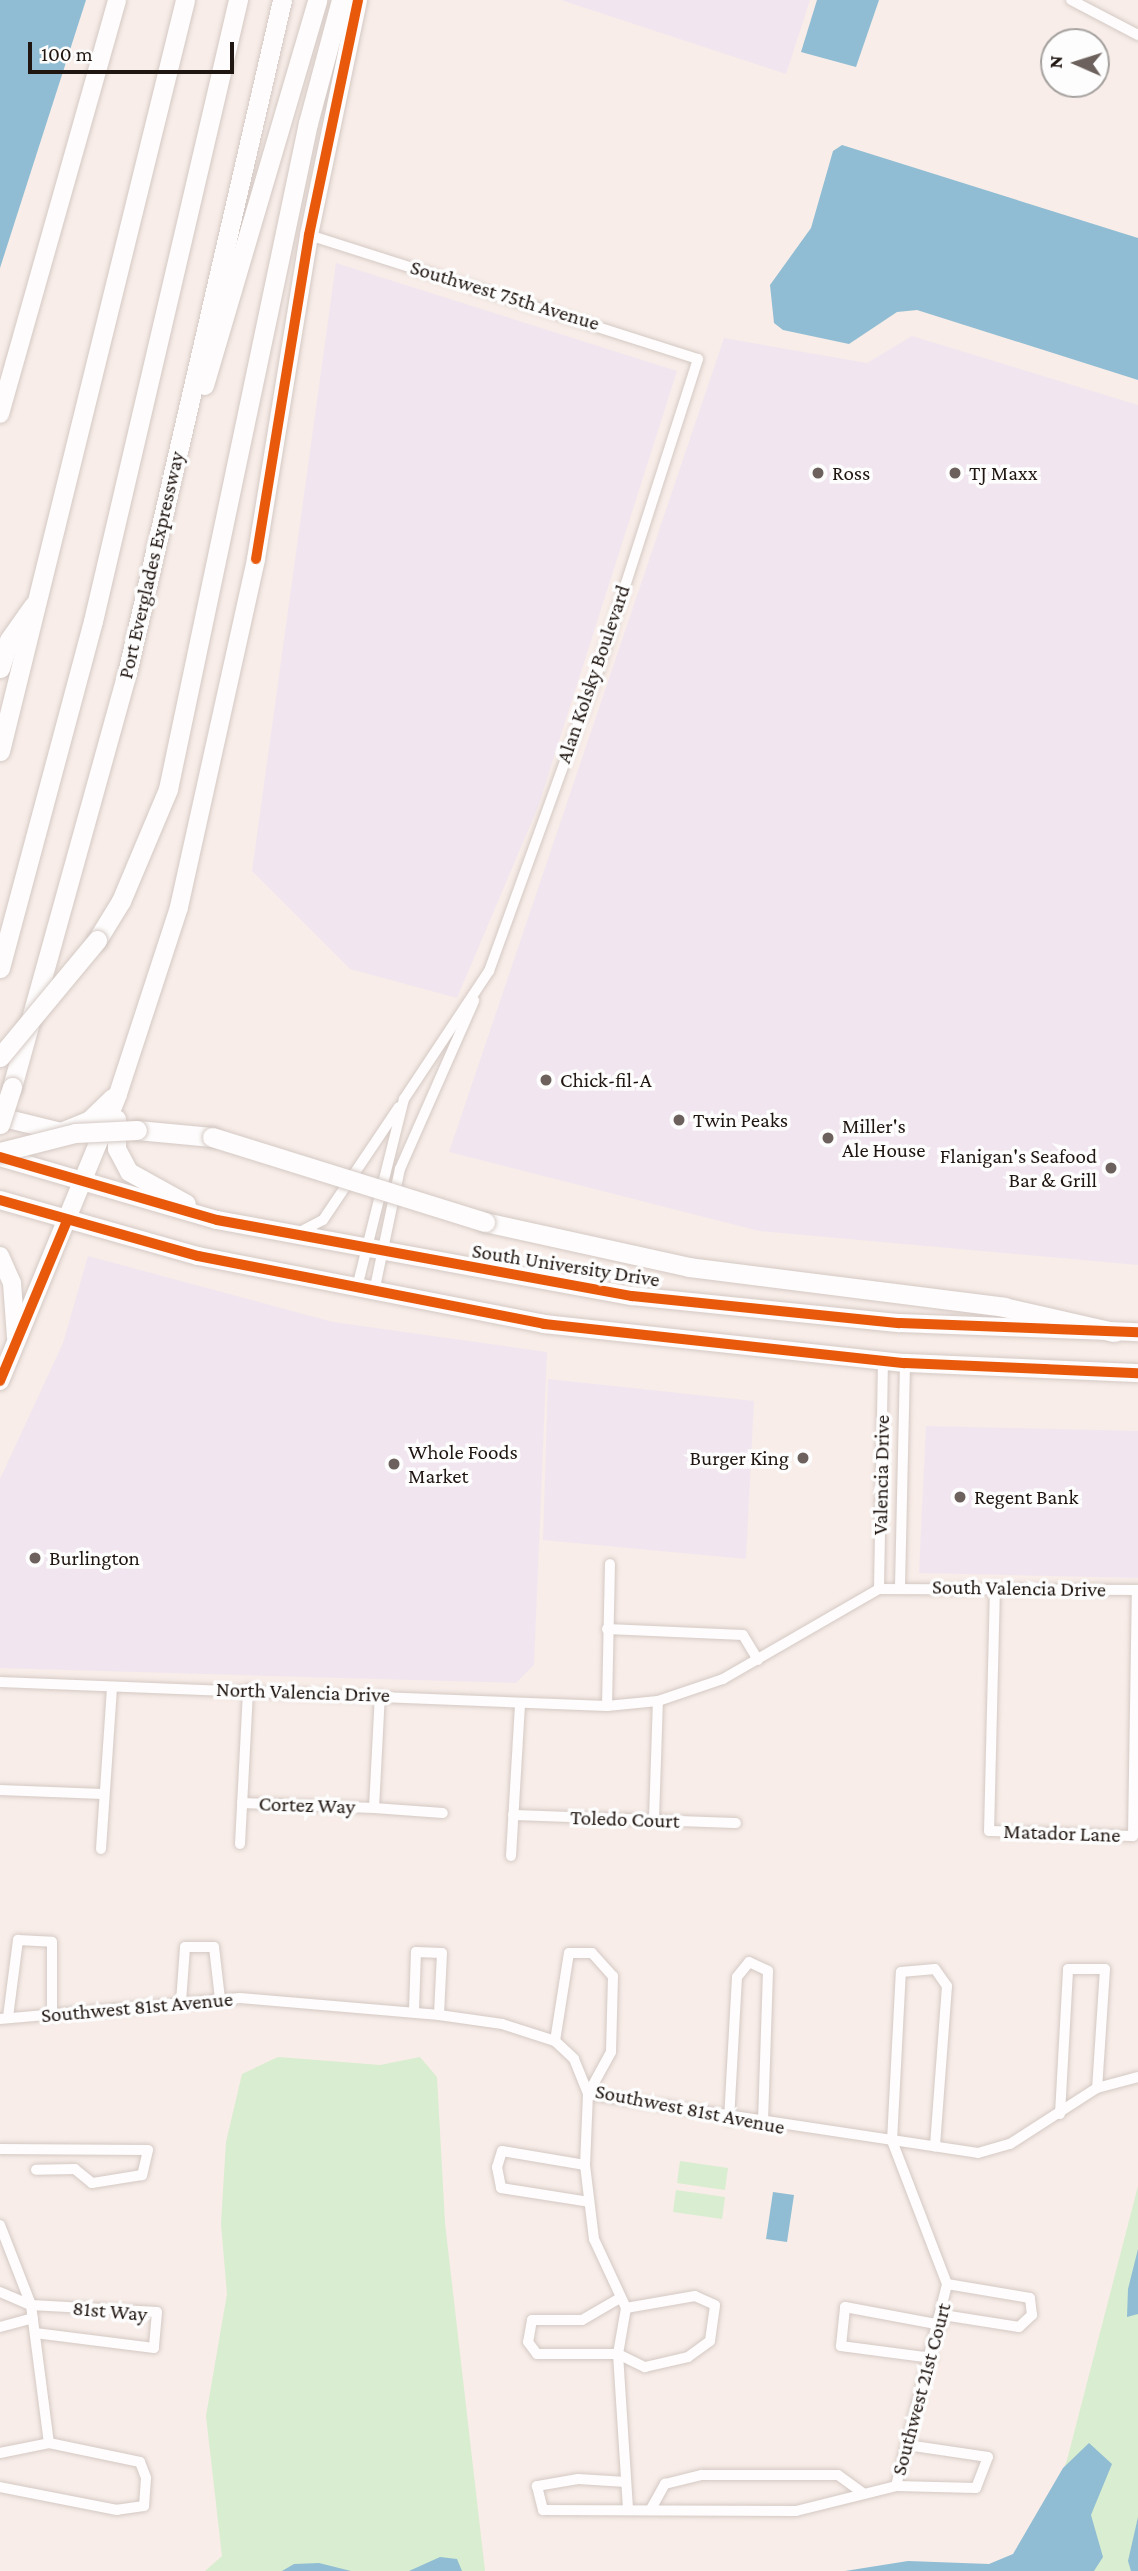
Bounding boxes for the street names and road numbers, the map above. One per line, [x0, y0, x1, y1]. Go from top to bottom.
street label: Southwest 75th Avenue [407, 254, 603, 336]
street label: Port Everglades Expressway [113, 449, 189, 681]
street label: Alan Kolsky Boulevard [551, 582, 635, 766]
street label: South University Drive [470, 1238, 662, 1292]
street label: Valencia Drive [867, 1415, 895, 1535]
street label: South Valencia Drive [932, 1574, 1106, 1602]
street label: North Valencia Drive [216, 1676, 390, 1708]
street label: Cortez Way [258, 1791, 356, 1819]
street label: Toledo Court [570, 1804, 680, 1834]
street label: Matador Lane [1003, 1818, 1121, 1848]
street label: Southwest 81st Avenue [40, 1986, 234, 2028]
street label: Southwest 81st Avenue [593, 2078, 787, 2140]
street label: 81st Way [72, 2295, 148, 2327]
street label: Southwest 21st Court [886, 2300, 956, 2478]

